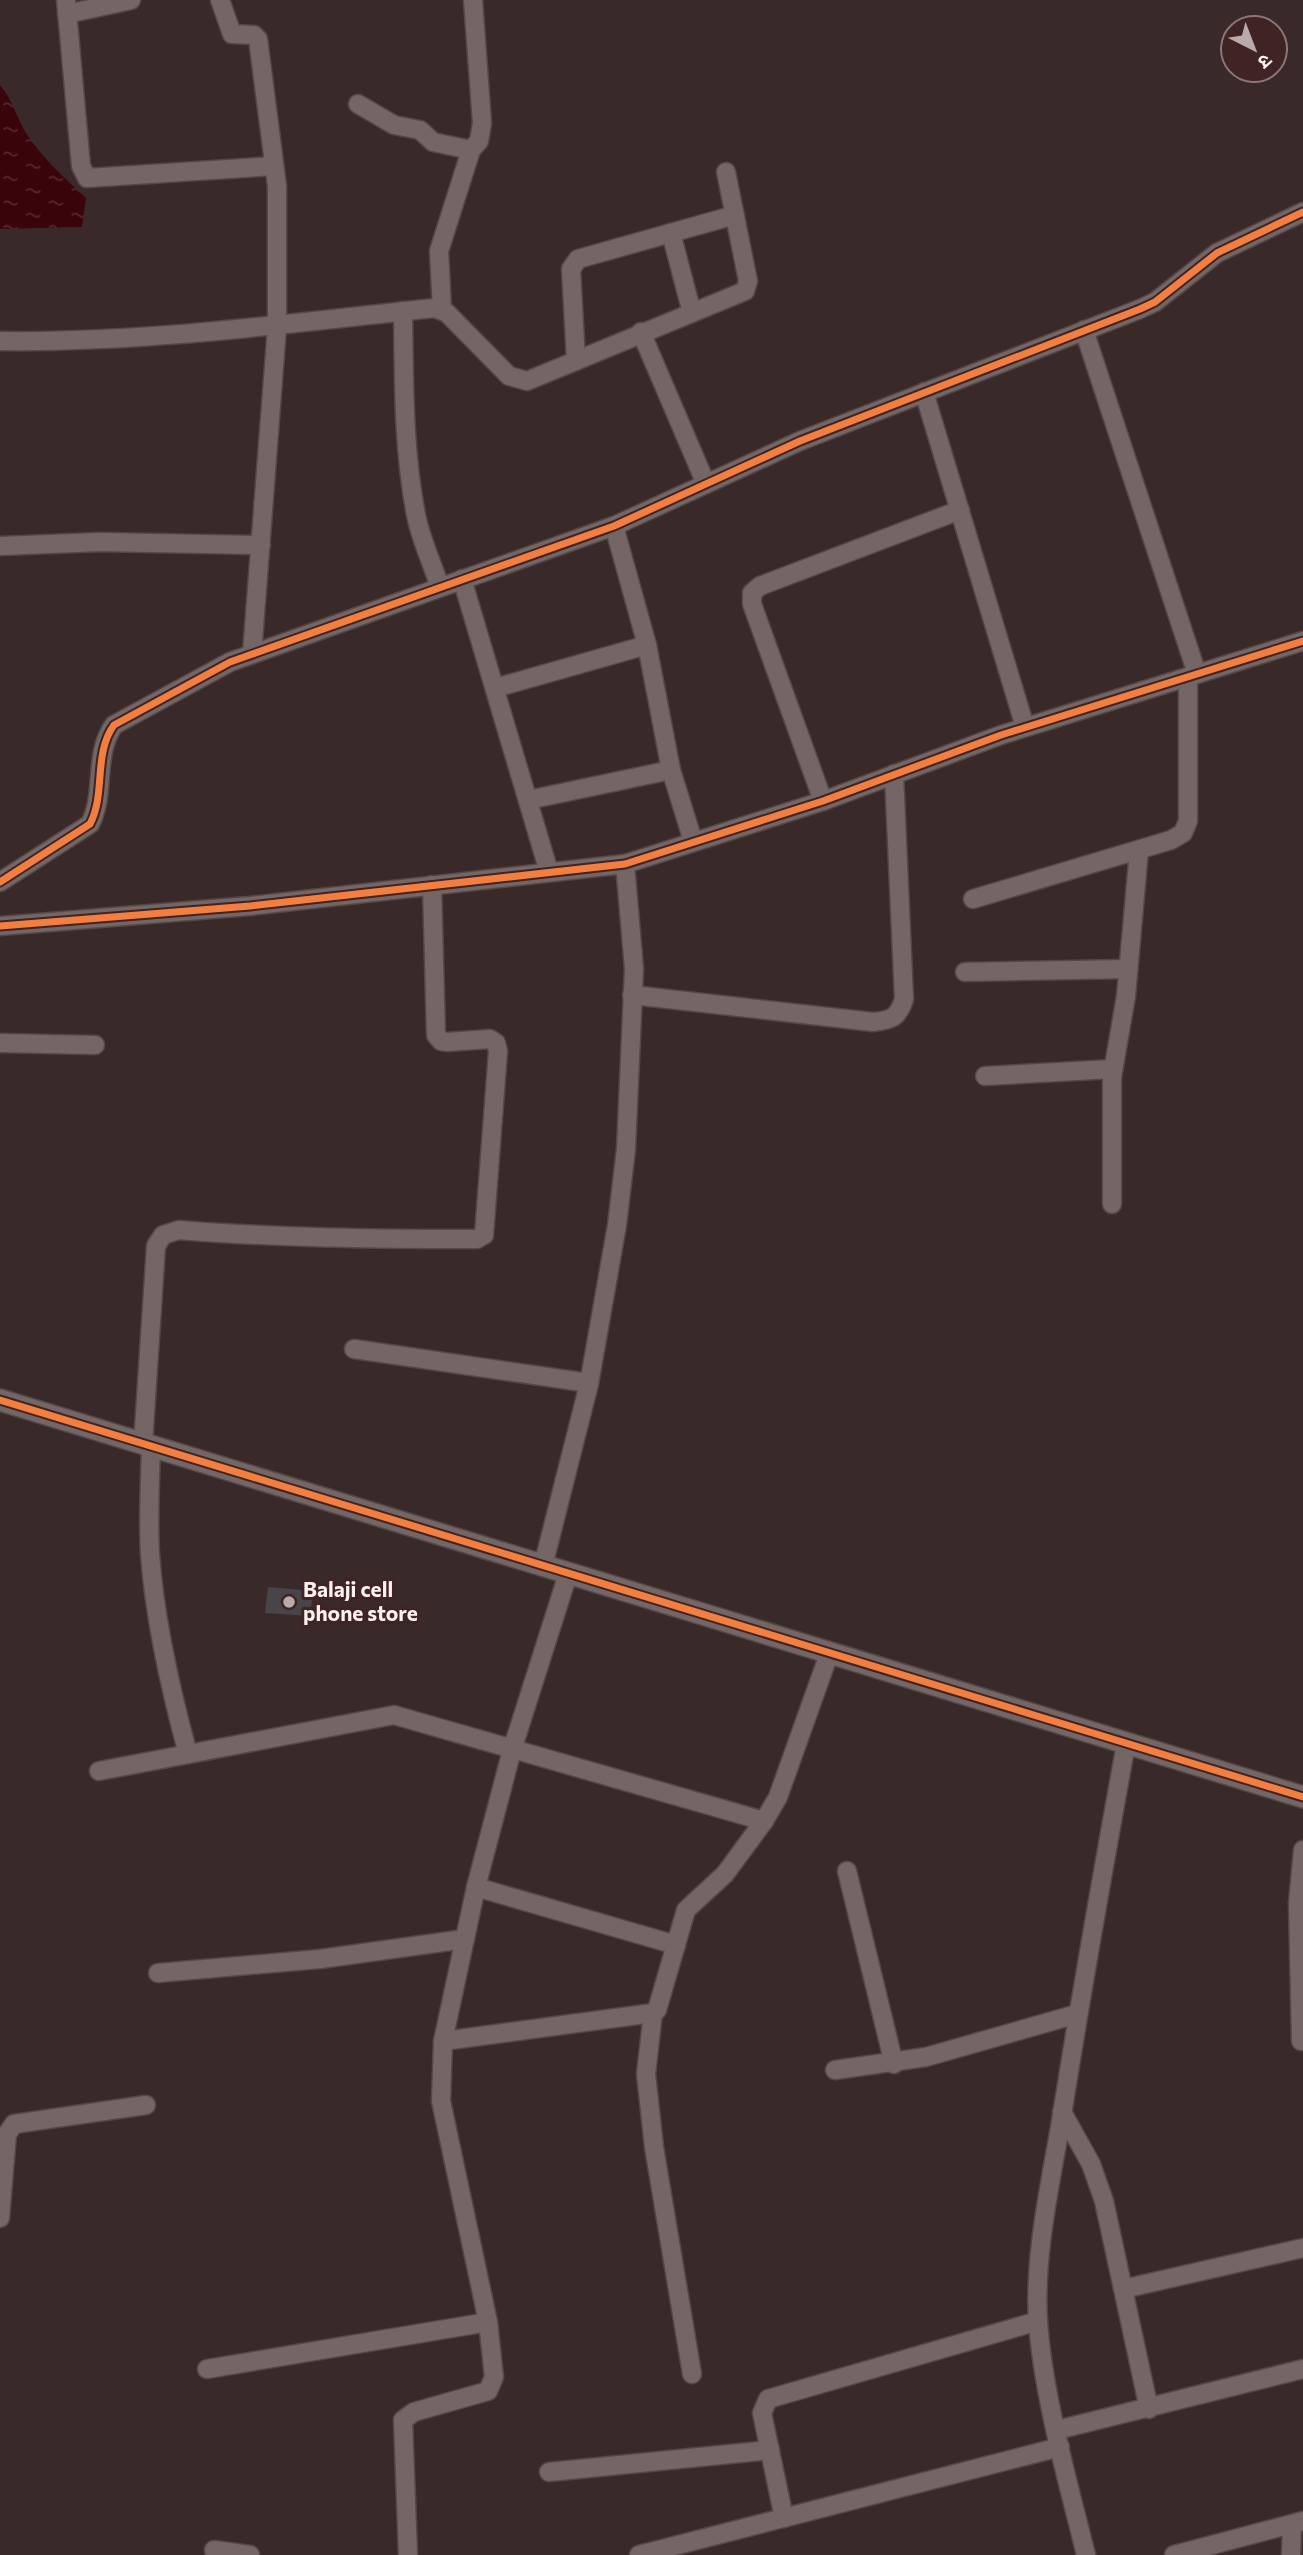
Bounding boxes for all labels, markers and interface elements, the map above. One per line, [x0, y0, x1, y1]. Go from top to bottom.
north arrow [1219, 14, 1289, 84]
text: उ [1253, 50, 1278, 75]
place label: Balaji cell phone store [303, 1576, 418, 1625]
marker: Balaji cell phone store [281, 1594, 297, 1610]

